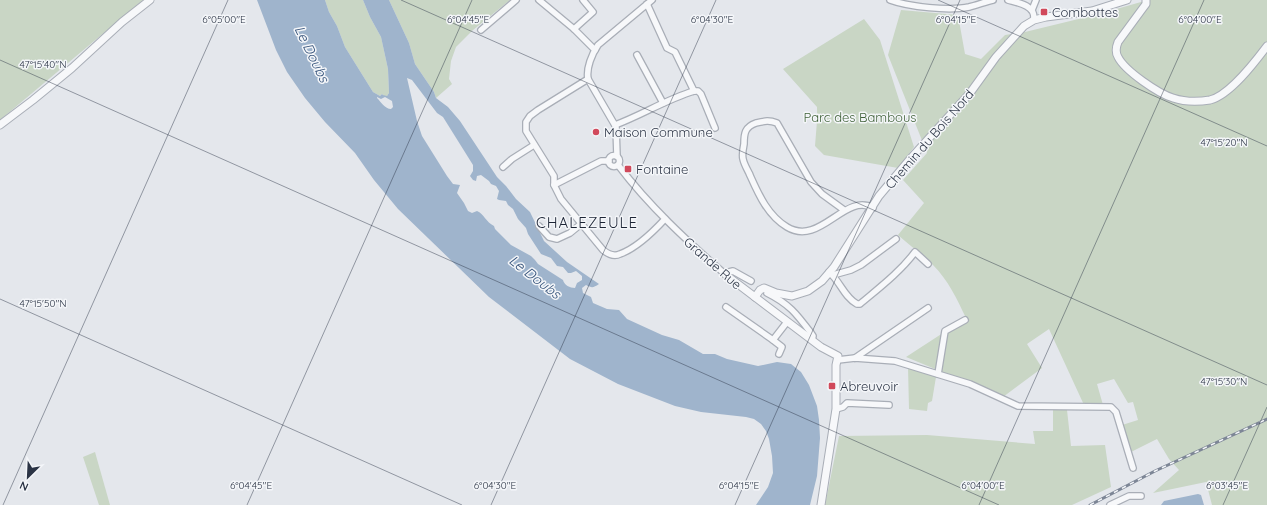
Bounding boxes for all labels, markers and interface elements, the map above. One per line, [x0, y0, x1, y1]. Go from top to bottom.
place label: Combottes [1052, 4, 1118, 20]
marker: Combottes [1039, 7, 1049, 17]
text: 6°05'00"E [202, 13, 246, 26]
text: 6°04'45"E [447, 13, 489, 26]
text: 6°04'30"E [691, 13, 734, 26]
text: 6°04'15"E [936, 13, 977, 26]
text: 6°04'00"E [1178, 13, 1222, 26]
water label: Le Doubs [291, 23, 334, 87]
text: 47°15'40"N [20, 58, 66, 71]
street label: Chemin du Bois Nord [881, 86, 977, 192]
park label: Parc des Bambous [804, 109, 916, 125]
place label: Maison Commune [604, 124, 713, 140]
marker: Maison Commune [591, 127, 601, 137]
text: 47°15'20"N [1200, 136, 1248, 149]
place label: Fontaine [636, 161, 688, 177]
marker: Fontaine [623, 164, 633, 174]
district label: CHALEZEULE [536, 213, 638, 232]
street label: Grande Rue [681, 234, 745, 292]
water label: Le Doubs [505, 251, 566, 304]
text: 47°15'50"N [19, 297, 67, 310]
text: 47°15'30"N [1201, 375, 1247, 388]
place label: Abreuvoir [840, 378, 898, 394]
marker: Abreuvoir [827, 381, 837, 391]
north arrow [8, 457, 48, 497]
text: N [17, 478, 30, 494]
text: 6°04'45"E [230, 479, 272, 492]
text: 6°04'30"E [474, 479, 517, 492]
text: 6°04'15"E [719, 479, 760, 492]
text: 6°04'00"E [961, 479, 1005, 492]
text: 6°03'45"E [1206, 479, 1248, 492]

